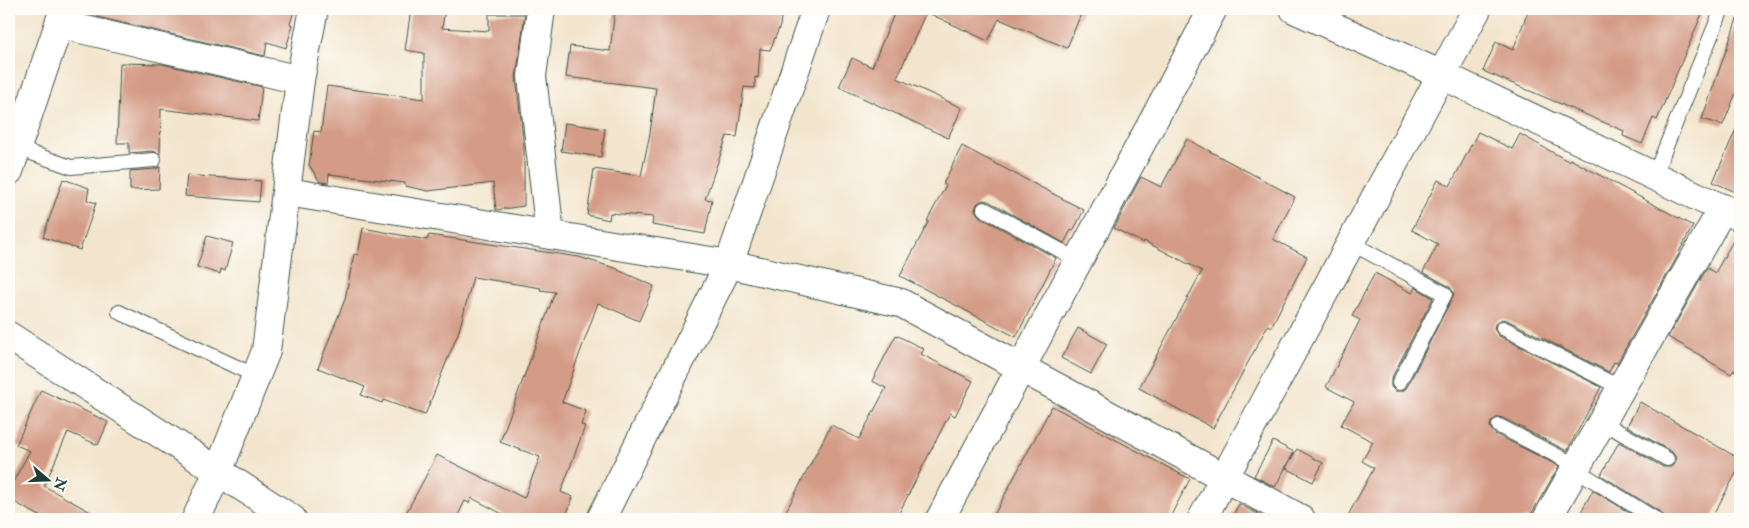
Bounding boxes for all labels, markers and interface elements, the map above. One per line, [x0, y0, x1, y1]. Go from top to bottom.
north arrow [22, 456, 72, 506]
text: N [50, 474, 70, 493]

